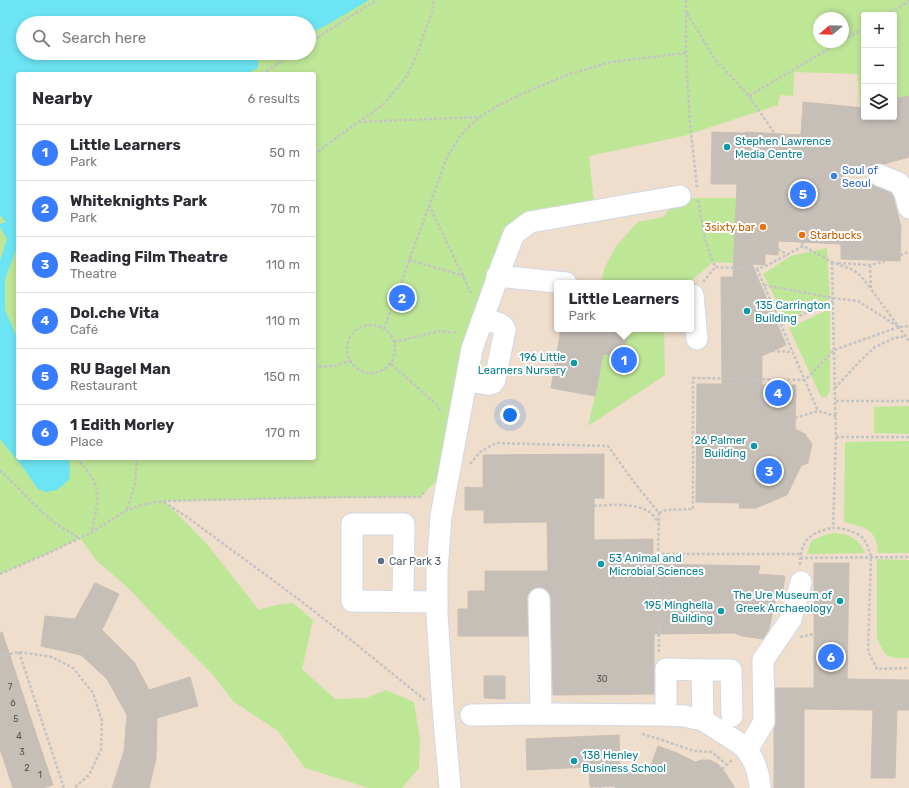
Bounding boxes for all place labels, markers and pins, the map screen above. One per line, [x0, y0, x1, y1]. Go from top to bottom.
place label: Stephen Lawrence Media Centre [735, 135, 831, 161]
marker: Stephen Lawrence Media Centre [722, 142, 732, 152]
place label: Soul of Seoul [842, 164, 878, 190]
marker: Soul of Seoul [829, 171, 839, 181]
pin: 5 [790, 179, 816, 209]
place label: 3sixty bar [705, 221, 756, 234]
marker: 3sixty bar [758, 222, 768, 232]
place label: Starbucks [810, 229, 862, 242]
marker: Starbucks [797, 230, 807, 240]
pin: 2 [389, 283, 415, 313]
place label: 135 Carrington Building [755, 299, 830, 325]
marker: 135 Carrington Building [742, 306, 752, 316]
pin: 1 [611, 345, 637, 375]
place label: 196 Little Learners Nursery [478, 351, 566, 377]
marker: 196 Little Learners Nursery [569, 358, 579, 368]
pin: 4 [765, 378, 791, 408]
place label: 26 Palmer Building [694, 434, 747, 460]
marker: 26 Palmer Building [749, 441, 759, 451]
pin: 3 [756, 456, 782, 486]
place label: 53 Animal and Microbial Sciences [609, 552, 704, 578]
place label: Car Park 3 [389, 555, 441, 568]
marker: Car Park 3 [376, 556, 386, 566]
marker: 53 Animal and Microbial Sciences [596, 559, 606, 569]
place label: The Ure Museum of Greek Archaeology [733, 589, 833, 615]
marker: The Ure Museum of Greek Archaeology [835, 596, 845, 606]
place label: 195 Minghella Building [644, 599, 713, 625]
marker: 195 Minghella Building [716, 606, 726, 616]
pin: 6 [818, 642, 844, 672]
place label: 138 Henley Business School [582, 749, 666, 775]
marker: 138 Henley Business School [569, 756, 579, 766]

